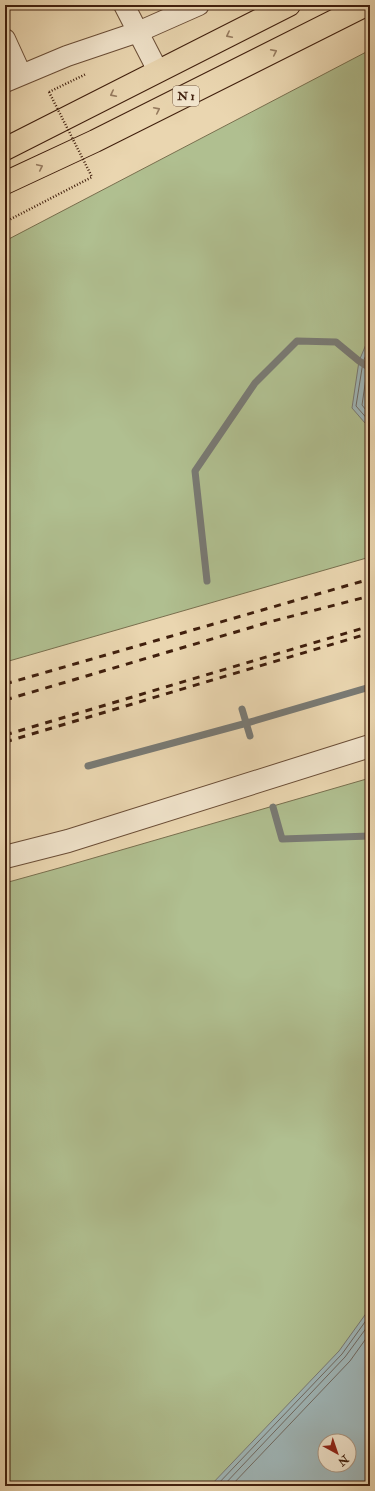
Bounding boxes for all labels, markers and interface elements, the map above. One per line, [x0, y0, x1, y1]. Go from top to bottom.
one-way arrow [226, 30, 233, 38]
one-way arrow [269, 49, 277, 57]
road number: N 1 [173, 86, 199, 106]
one-way arrow [109, 89, 117, 96]
one-way arrow [153, 107, 160, 115]
one-way arrow [36, 164, 44, 172]
north arrow [317, 1433, 357, 1473]
text: N [334, 1451, 352, 1469]

